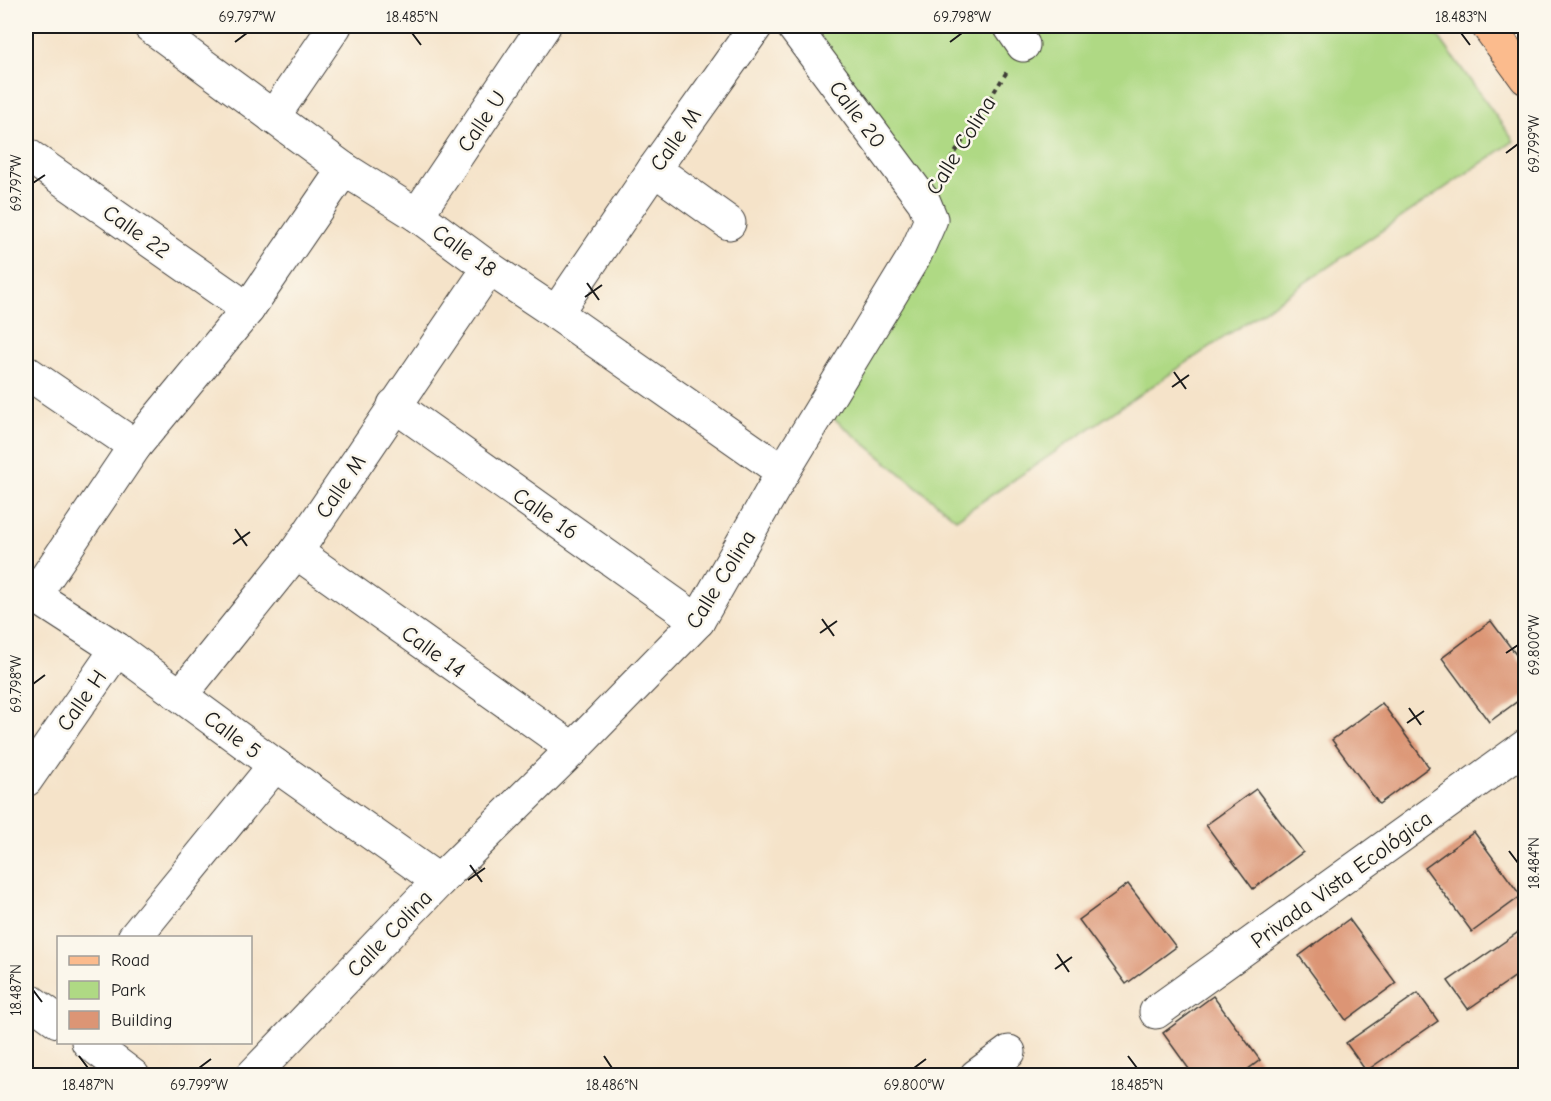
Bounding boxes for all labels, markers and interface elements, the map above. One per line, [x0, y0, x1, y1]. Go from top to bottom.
text: 69.797°W [218, 8, 276, 26]
text: 18.485°N [386, 8, 438, 26]
text: 69.798°W [933, 8, 991, 26]
text: 18.483°N [1435, 8, 1487, 26]
street label: Calle 20 [823, 76, 891, 153]
street label: Calle U [452, 86, 512, 157]
street label: Calle Colina [920, 91, 1001, 200]
street label: Calle M [645, 103, 707, 176]
text: 69.799°W [1525, 115, 1543, 173]
text: 69.797°W [7, 154, 25, 212]
street label: Calle 22 [98, 199, 175, 264]
street label: Calle 18 [427, 219, 502, 283]
street label: Calle M [310, 450, 372, 523]
street label: Calle 16 [508, 482, 583, 546]
street label: Calle Colina [680, 525, 761, 634]
text: 69.800°W [1525, 614, 1543, 676]
street label: Calle 14 [397, 620, 470, 684]
text: 69.798°W [7, 655, 25, 713]
street label: Calle H [51, 665, 112, 736]
street label: Calle 5 [199, 705, 266, 765]
street label: Privada Vista Ecológica [1246, 805, 1437, 954]
text: 18.484°N [1525, 837, 1543, 889]
street label: Calle Colina [342, 885, 438, 983]
legend [57, 936, 252, 1044]
text: Road [111, 950, 150, 971]
text: 18.487°N [7, 964, 25, 1016]
text: Park [111, 980, 146, 1001]
text: Building [111, 1010, 173, 1031]
text: 18.487°N [62, 1076, 114, 1094]
text: 69.799°W [170, 1076, 228, 1094]
text: 18.486°N [586, 1076, 638, 1094]
text: 69.800°W [883, 1076, 945, 1094]
text: 18.485°N [1111, 1076, 1163, 1094]

